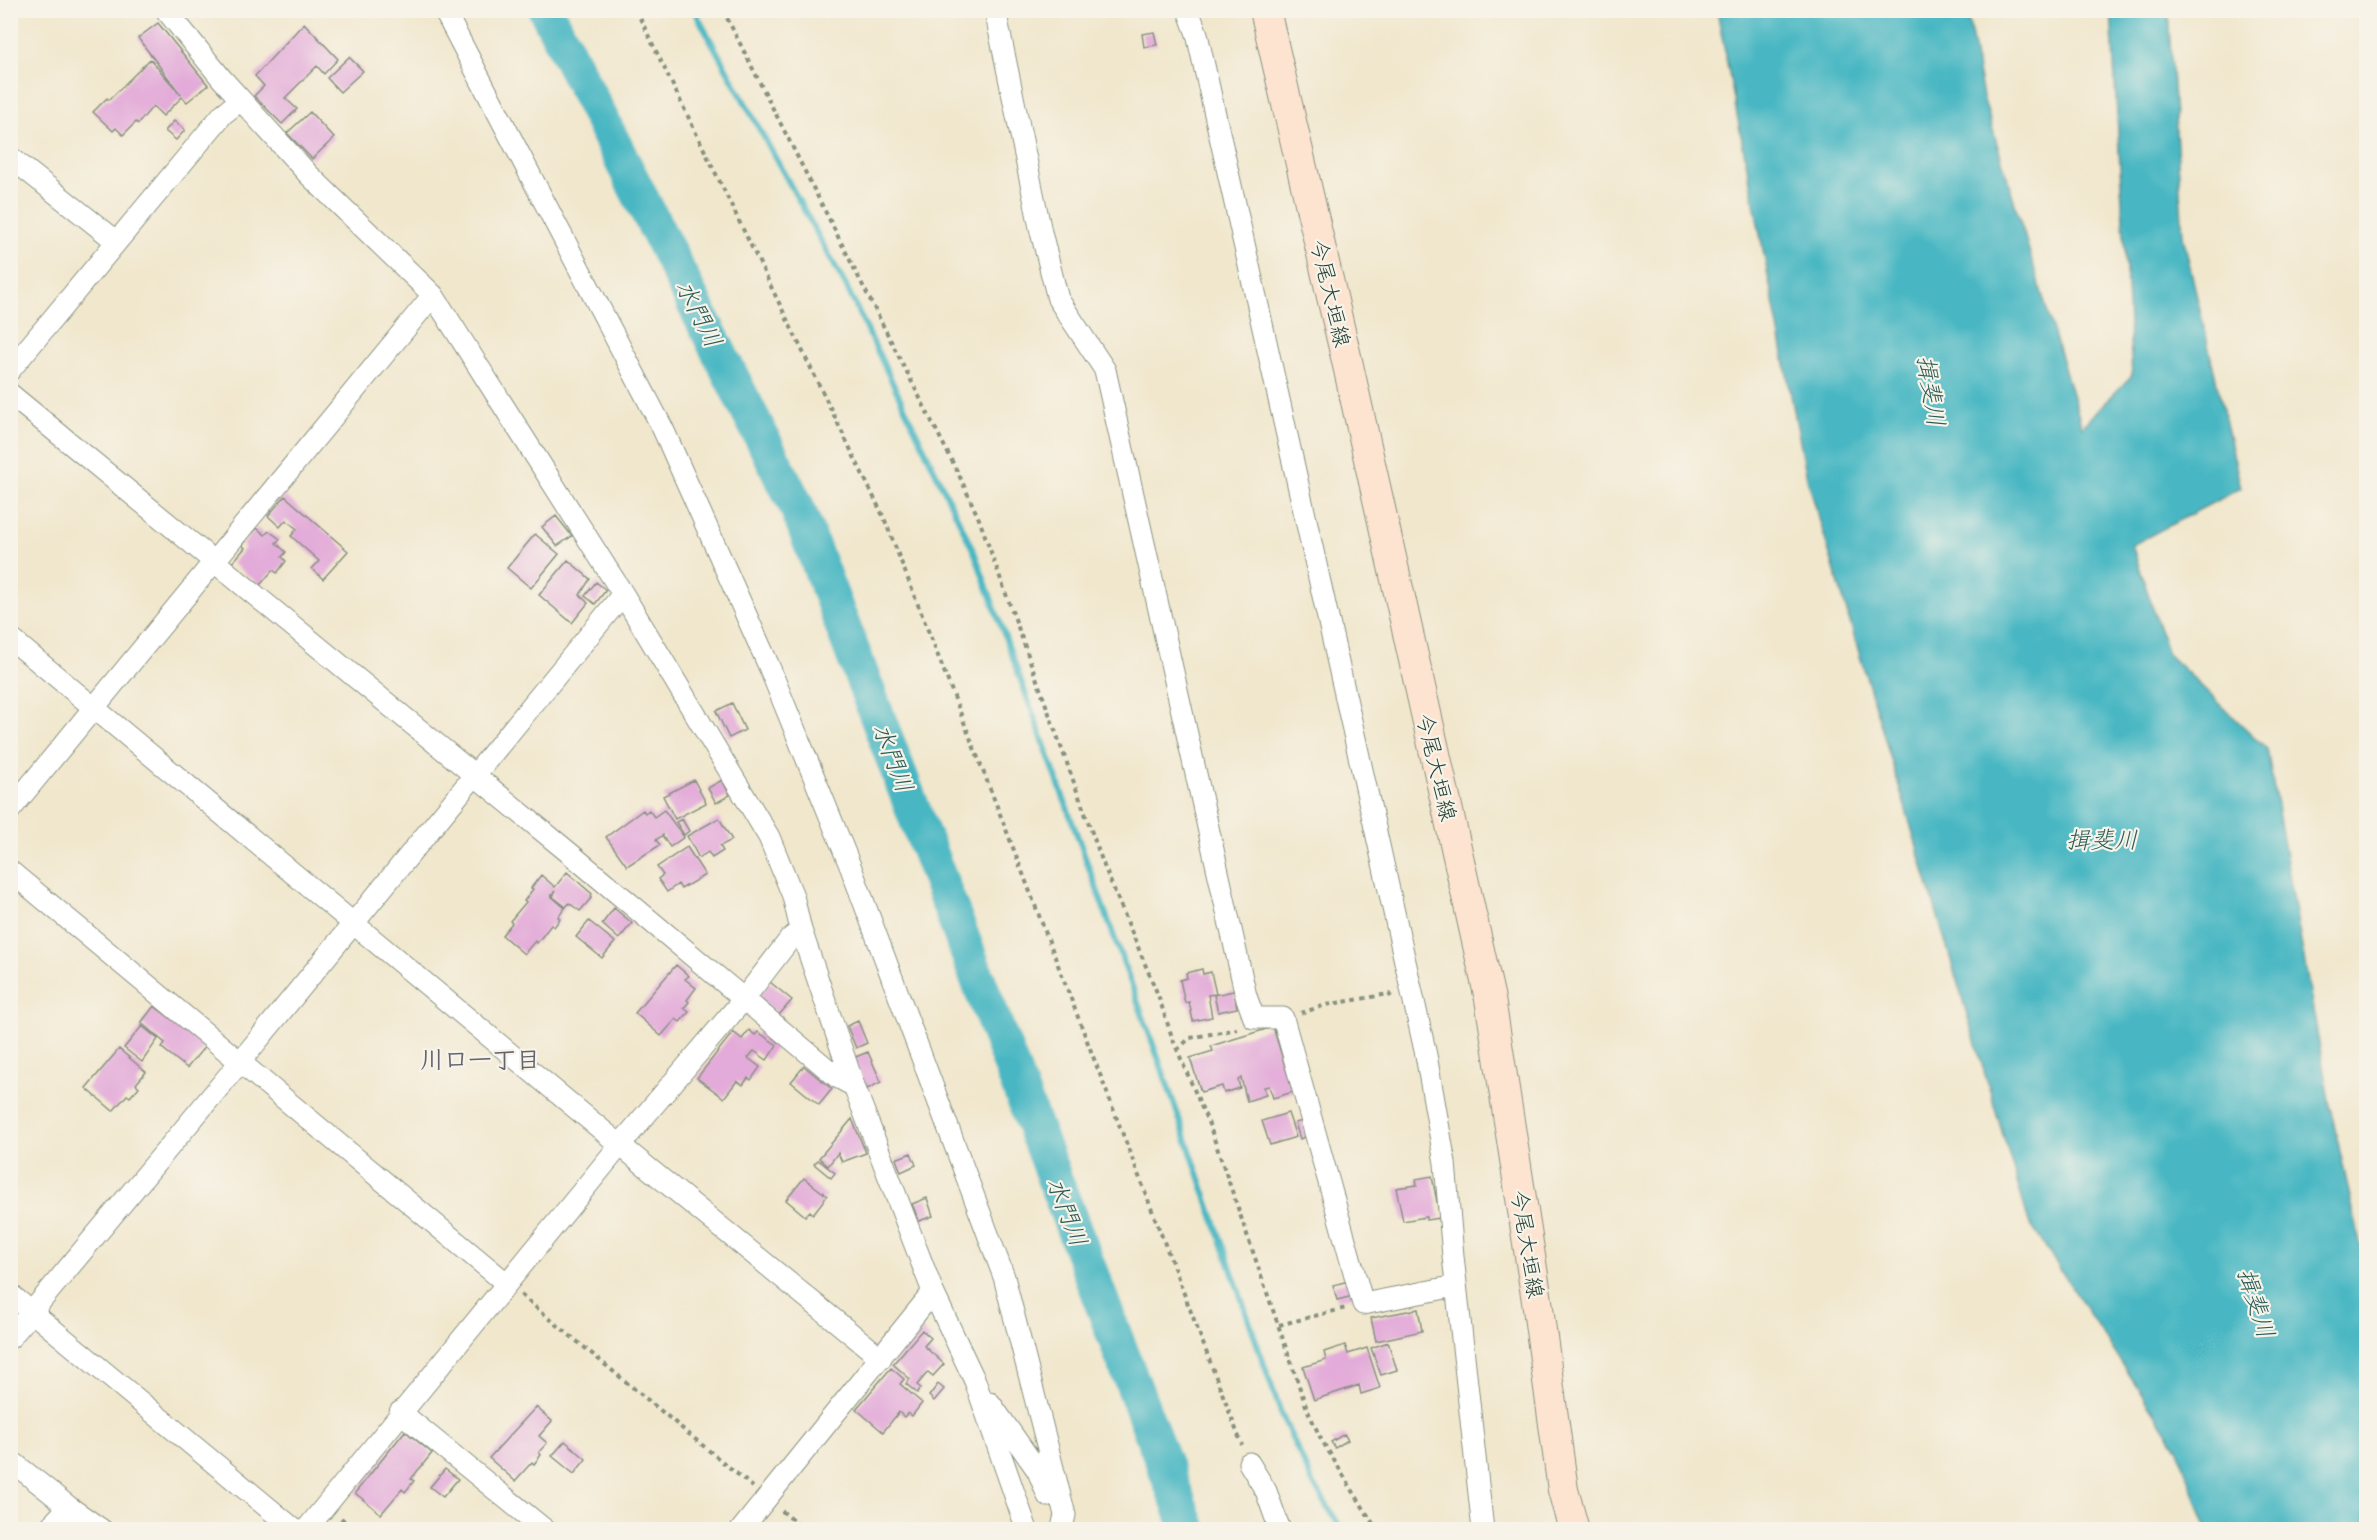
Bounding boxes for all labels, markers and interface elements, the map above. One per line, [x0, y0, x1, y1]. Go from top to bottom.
street label: 今尾大垣線 [1299, 235, 1362, 351]
water label: 水門川 [664, 272, 734, 356]
water label: 揖斐川 [1905, 352, 1957, 430]
street label: 今尾大垣線 [1405, 709, 1468, 825]
water label: 水門川 [860, 717, 926, 799]
water label: 揖斐川 [2066, 819, 2138, 861]
district label: 川口一丁目 [420, 1039, 540, 1081]
water label: 水門川 [1034, 1171, 1100, 1253]
street label: 今尾大垣線 [1500, 1187, 1555, 1301]
water label: 揖斐川 [2225, 1262, 2287, 1344]

